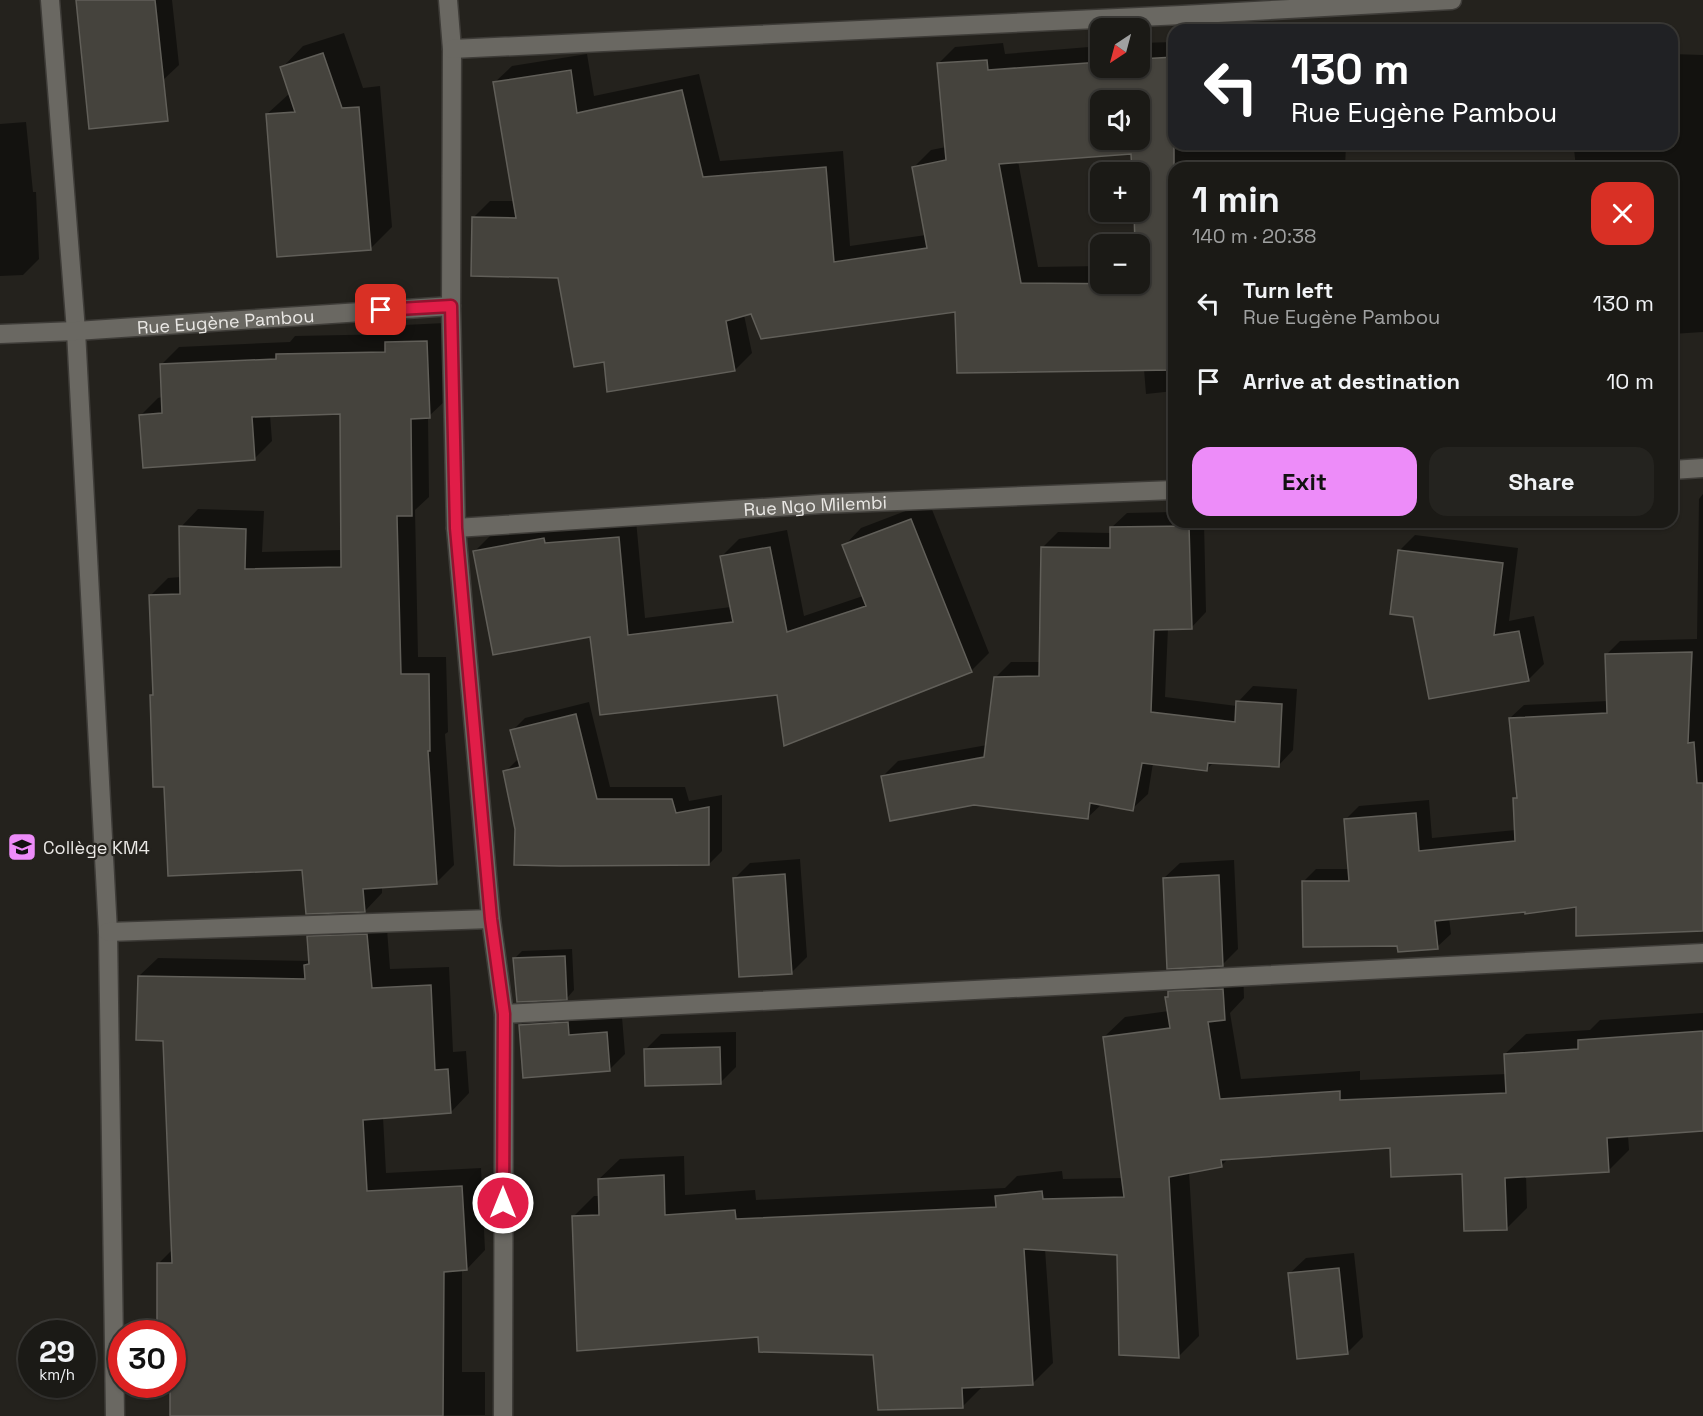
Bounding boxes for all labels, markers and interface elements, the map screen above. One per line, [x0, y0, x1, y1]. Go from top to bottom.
north arrow [1090, 18, 1150, 78]
map controls [1090, 18, 1150, 294]
text: 130 m [1291, 43, 1409, 96]
icon: left [1192, 48, 1270, 126]
button: sound [1090, 90, 1150, 150]
text: Rue Eugène Pambou [1291, 95, 1557, 130]
button: + [1090, 162, 1150, 222]
text: 1 min [1192, 177, 1280, 223]
button: close [1591, 182, 1654, 245]
text: 140 m · 20:38 [1192, 223, 1317, 249]
button: − [1090, 234, 1150, 294]
text: Turn left [1243, 276, 1333, 304]
pin [355, 284, 406, 335]
icon: left [1192, 287, 1225, 320]
text: 130 m [1593, 289, 1654, 317]
icon: arrive [364, 293, 397, 326]
street label: Rue Eugène Pambou [136, 304, 315, 338]
text: Rue Eugène Pambou [1243, 304, 1440, 330]
icon: arrive [1192, 365, 1225, 398]
text: Arrive at destination [1243, 367, 1460, 395]
text: 10 m [1606, 367, 1654, 395]
button: Exit [1192, 447, 1417, 516]
button: Share [1429, 447, 1654, 516]
street label: Rue Ngo Milembi [743, 490, 887, 521]
school or university icon: Collège KM4 [6, 831, 38, 863]
place label: Collège KM4 [43, 836, 150, 859]
position arrow [471, 1171, 535, 1235]
speed limit sign: 30 [108, 1320, 186, 1398]
text: 29 [39, 1332, 75, 1371]
text: km/h [39, 1365, 75, 1384]

